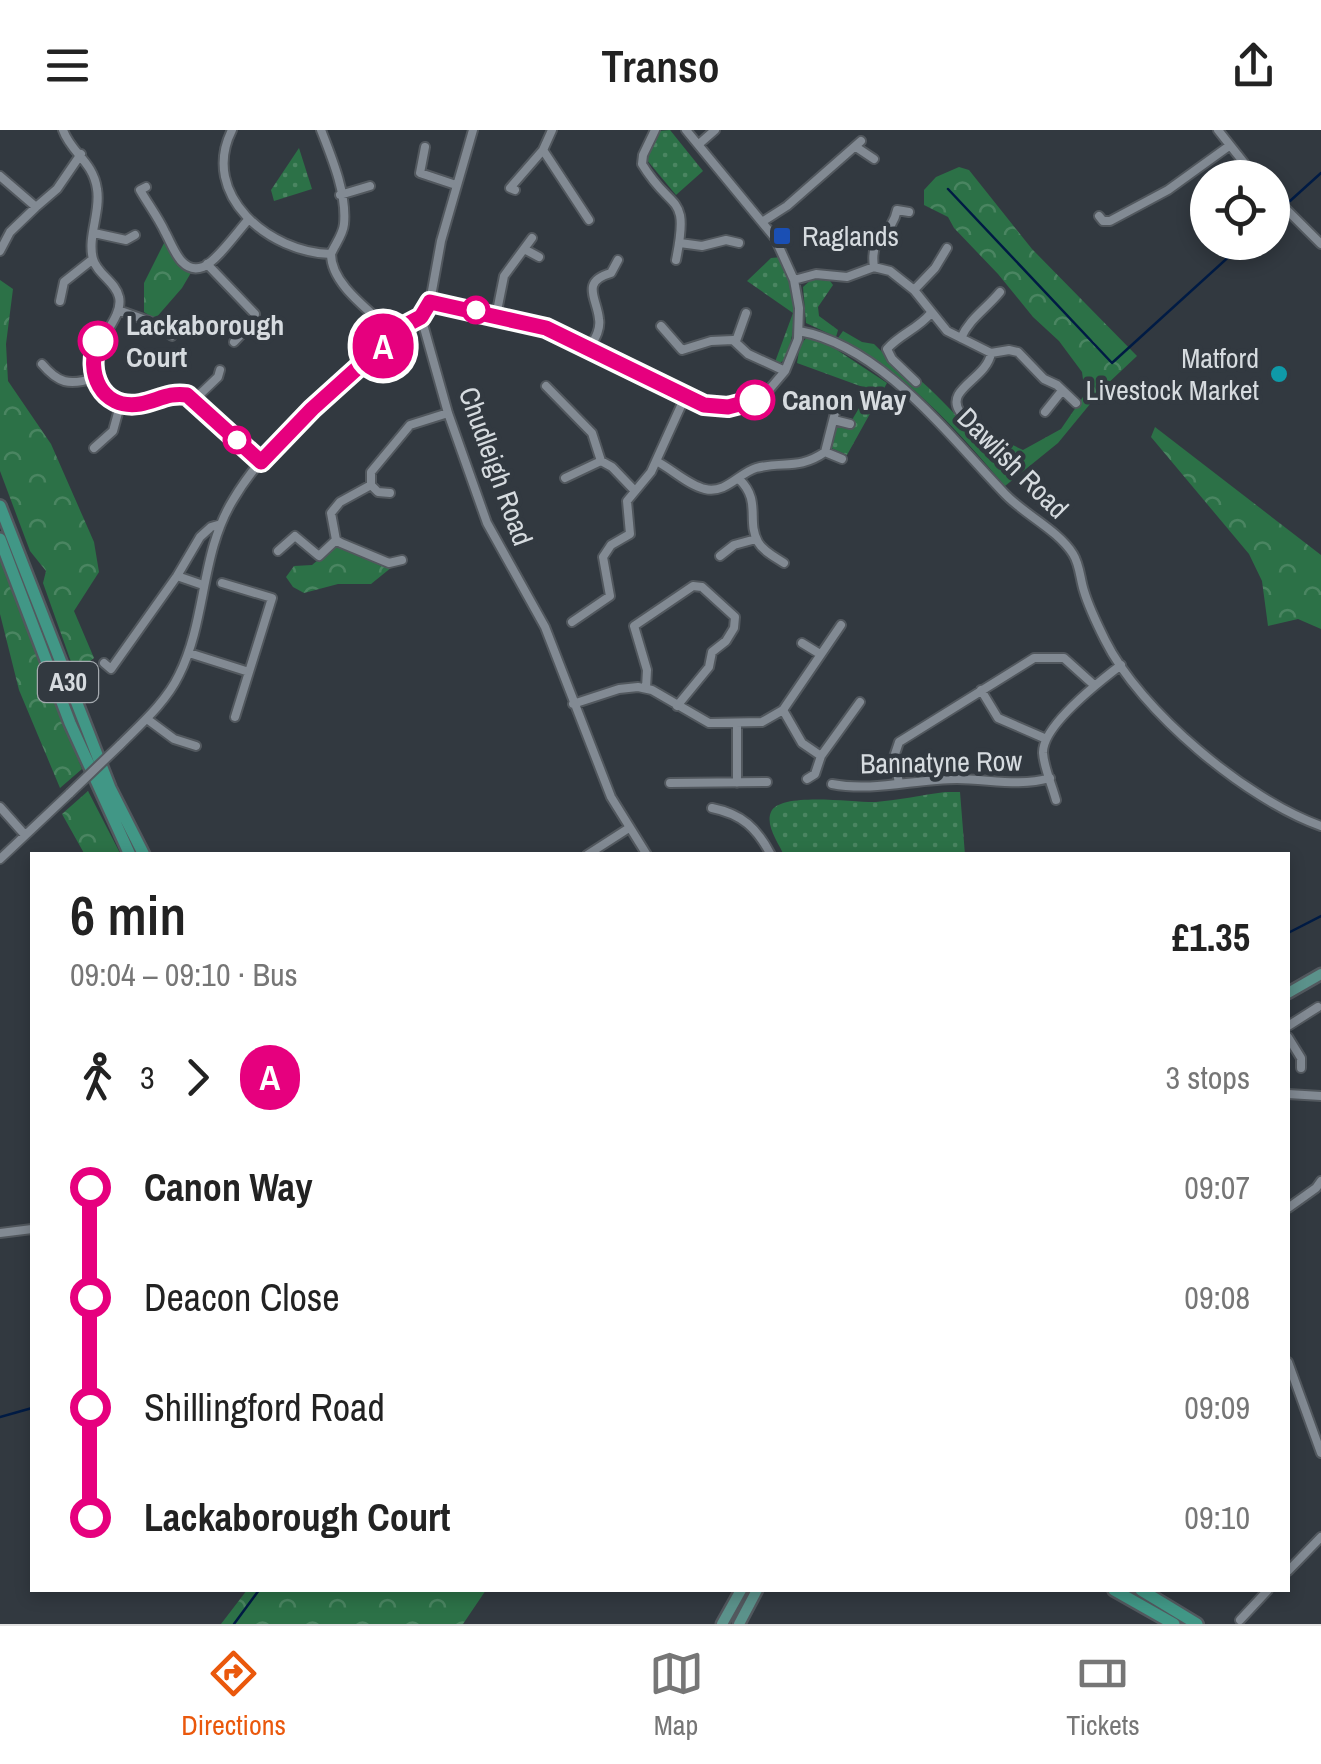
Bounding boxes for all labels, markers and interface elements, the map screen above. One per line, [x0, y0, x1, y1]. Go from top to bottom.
text: Transo [601, 35, 720, 96]
icon: menu [40, 38, 95, 93]
icon: share [1226, 38, 1281, 93]
map controls [1190, 160, 1290, 260]
button: locate [1190, 160, 1290, 260]
place label: Raglands [802, 217, 899, 255]
marker: Raglands [771, 225, 793, 247]
unlabelled marker [463, 297, 489, 323]
place label: Lackaborough Court [126, 306, 284, 376]
line badge: A [350, 314, 416, 378]
marker: Lackaborough Court [79, 322, 117, 360]
text: A [373, 323, 393, 370]
place label: Matford Livestock Market [1085, 339, 1259, 409]
marker: Matford Livestock Market [1268, 363, 1290, 385]
marker: Canon Way [736, 381, 774, 419]
place label: Canon Way [782, 381, 906, 419]
street label: Chudleigh Road [450, 382, 542, 550]
street label: Dawlish Road [949, 399, 1077, 527]
unlabelled marker [224, 427, 250, 453]
road number: A30 [38, 662, 98, 702]
street label: Bannatyne Row [860, 742, 1023, 782]
text: 6 min [70, 878, 186, 952]
text: £1.35 [1172, 912, 1250, 963]
text: 09:04 – 09:10 · Bus [70, 953, 298, 996]
icon: walk [70, 1050, 125, 1105]
icon: forward [170, 1050, 225, 1105]
text: A [260, 1054, 280, 1101]
text: 3 [140, 1056, 155, 1099]
text: 3 stops [1165, 1056, 1250, 1099]
text: Canon Way [144, 1162, 313, 1213]
text: 09:07 [1184, 1166, 1250, 1209]
text: Deacon Close [144, 1272, 340, 1323]
text: 09:08 [1184, 1276, 1250, 1319]
text: Shillingford Road [144, 1382, 385, 1433]
text: 09:09 [1184, 1386, 1250, 1429]
text: Lackaborough Court [144, 1492, 450, 1543]
text: 09:10 [1184, 1496, 1250, 1539]
tab: Directions [181, 1646, 286, 1744]
tab: Map [649, 1646, 704, 1744]
tab: Tickets [1066, 1646, 1140, 1744]

